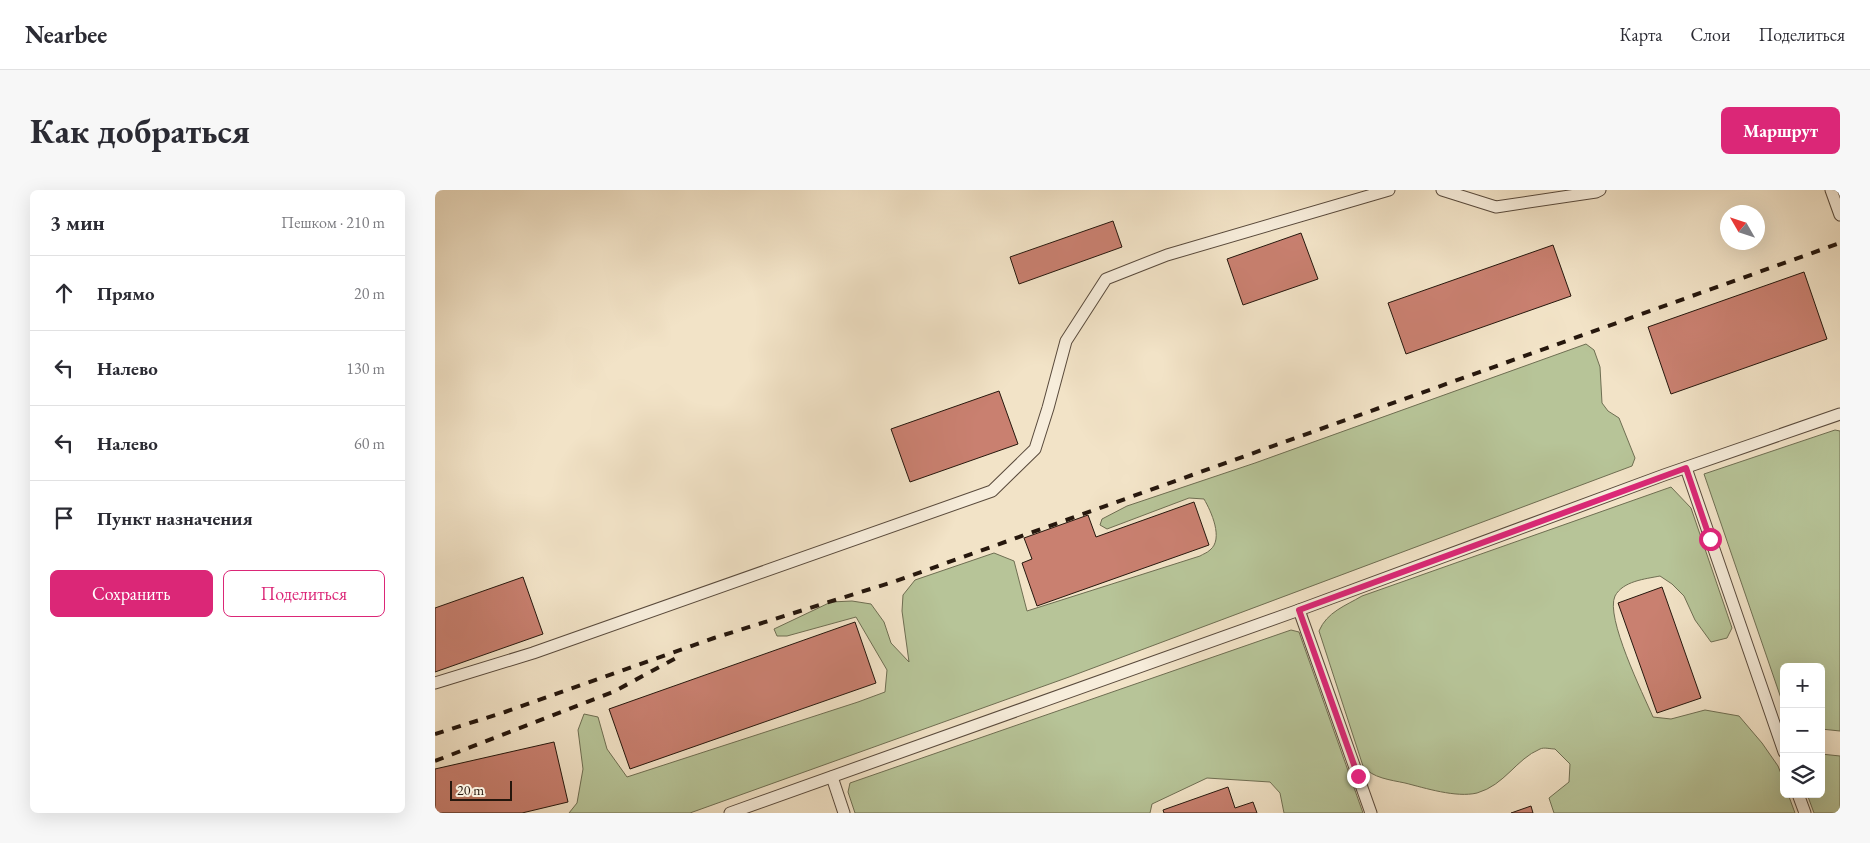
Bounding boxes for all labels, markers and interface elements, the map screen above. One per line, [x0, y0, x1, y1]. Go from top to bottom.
text: Nearbee [25, 19, 107, 50]
text: Карта [1620, 23, 1663, 46]
text: Слои [1691, 23, 1730, 46]
text: Поделиться [1758, 23, 1845, 46]
button: Маршрут [1721, 107, 1840, 154]
text: Как добраться [30, 108, 250, 153]
north arrow [1720, 205, 1765, 250]
text: 3 мин [50, 209, 105, 236]
text: Пешком · 210 m [281, 212, 385, 233]
icon: ahead [50, 279, 78, 307]
text: Прямо [97, 281, 155, 306]
text: 20 m [354, 283, 385, 304]
icon: left [50, 354, 78, 382]
text: Налево [97, 356, 158, 381]
text: 130 m [346, 358, 385, 379]
icon: left [50, 429, 78, 457]
text: Налево [97, 431, 158, 456]
text: 60 m [354, 433, 385, 454]
icon: arrive [50, 504, 78, 532]
text: Пункт назначения [97, 506, 253, 531]
route start [1699, 528, 1722, 551]
button: Сохранить [50, 570, 213, 617]
button: Поделиться [223, 570, 385, 617]
map controls [1780, 663, 1825, 798]
button: + [1780, 663, 1825, 708]
button: − [1780, 708, 1825, 753]
button: layers [1780, 753, 1825, 798]
route end [1347, 765, 1370, 788]
scale bar [450, 778, 513, 801]
text: 20 m [457, 781, 484, 799]

